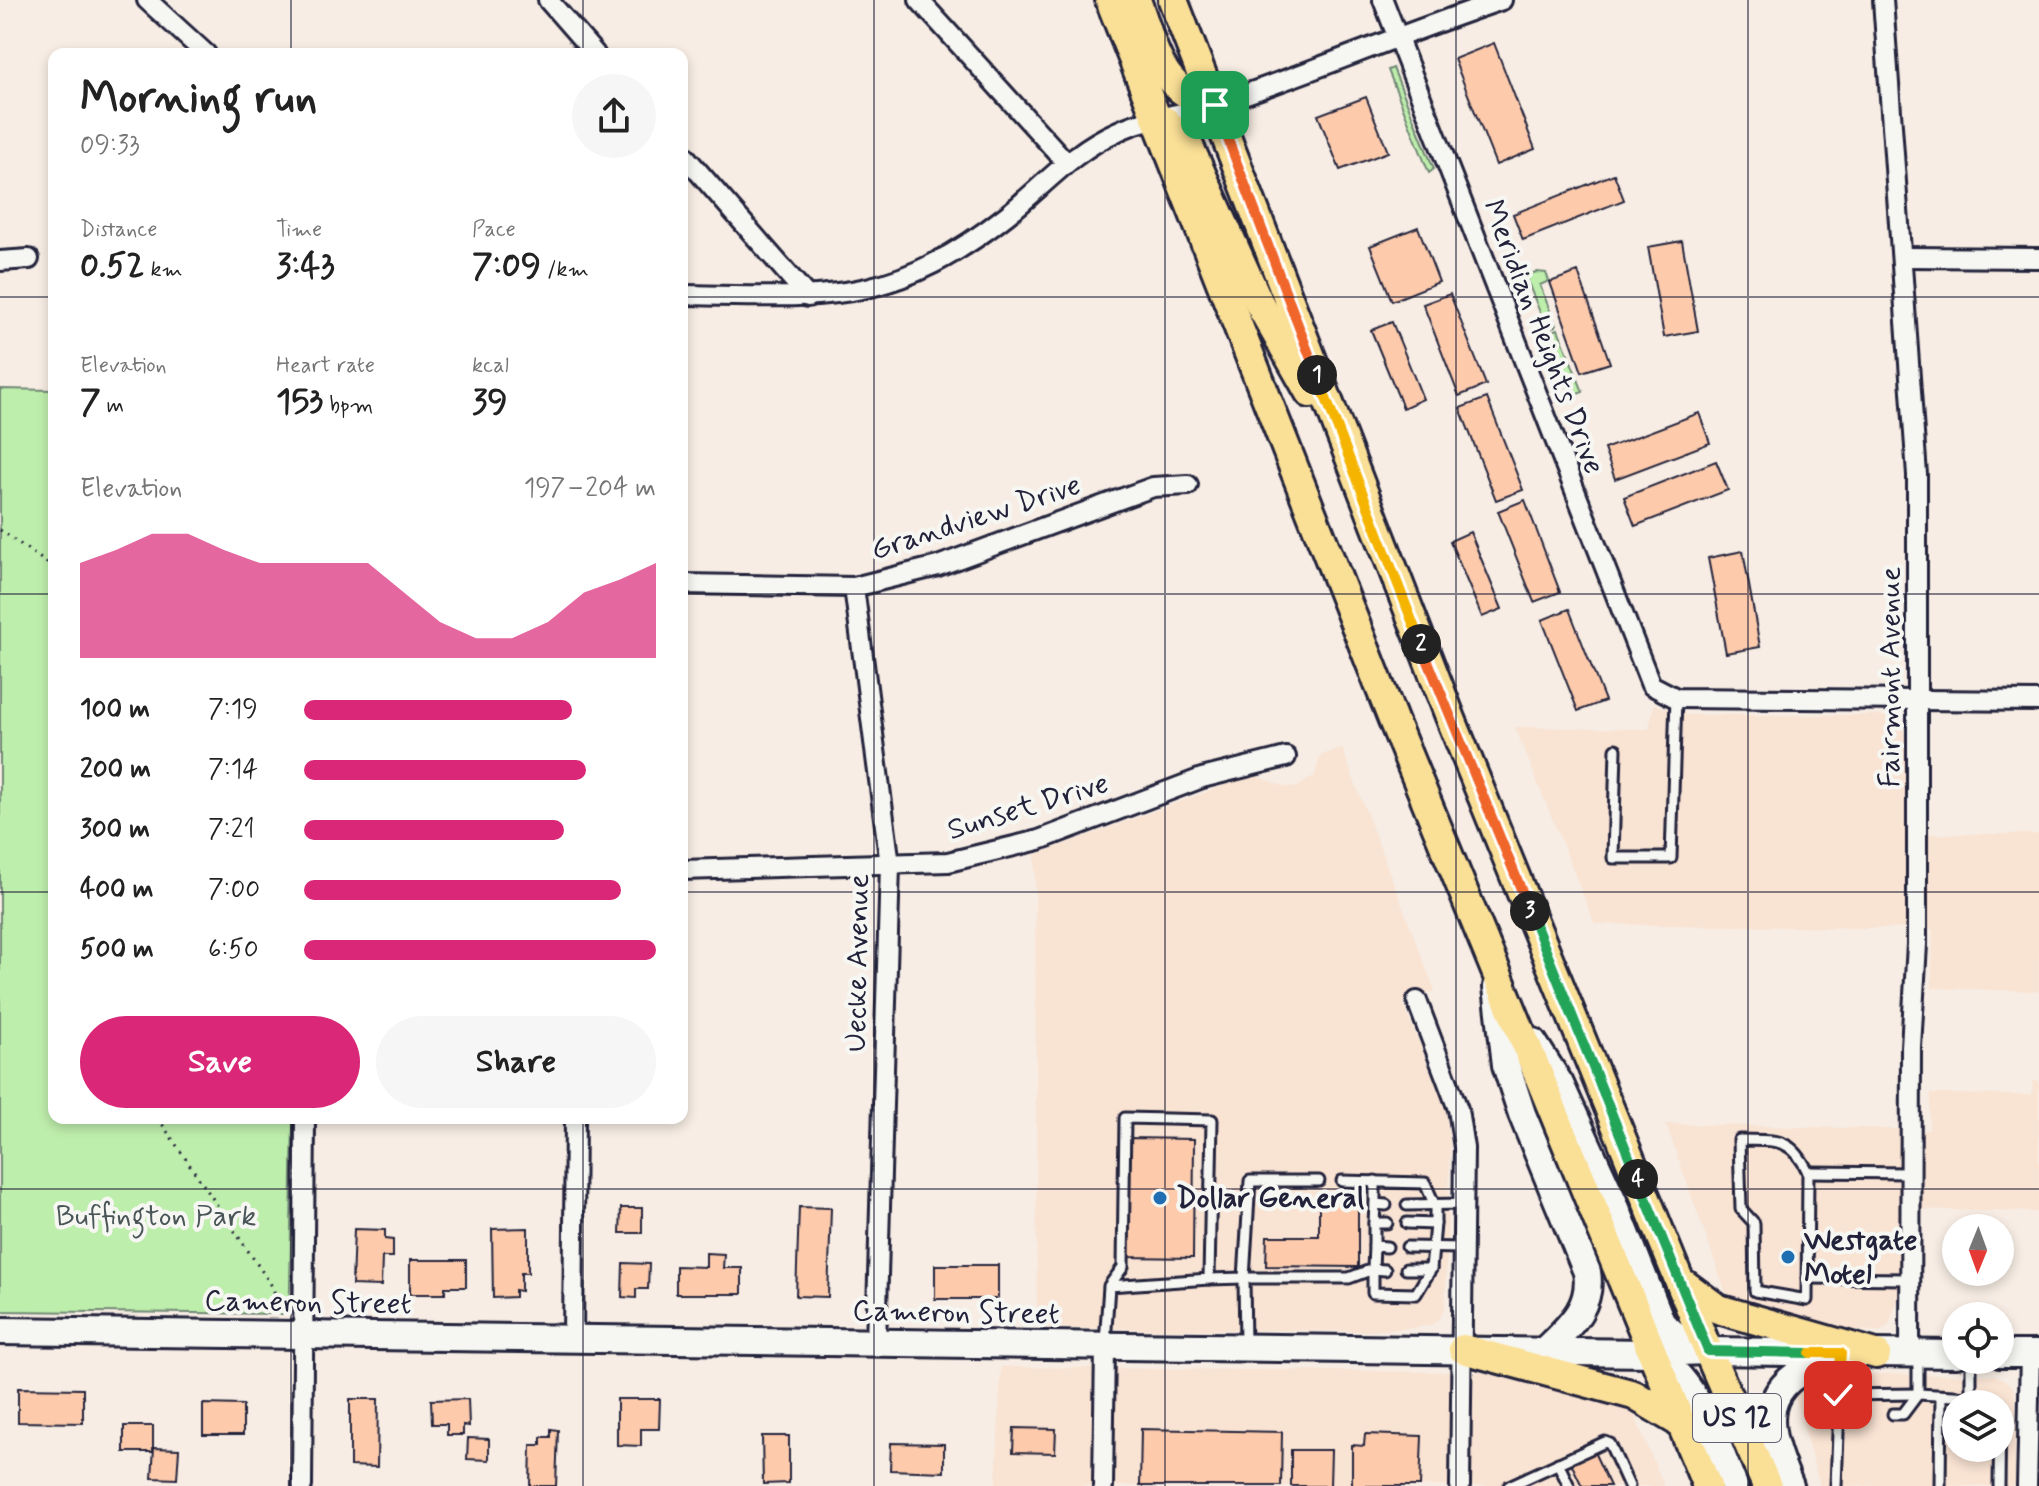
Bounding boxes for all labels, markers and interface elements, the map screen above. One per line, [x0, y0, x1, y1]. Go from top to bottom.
text: Morning run [80, 70, 317, 128]
pin [1181, 71, 1249, 139]
button: share [572, 74, 656, 158]
icon: arrive [1193, 83, 1237, 127]
text: 09:33 [80, 129, 140, 163]
street label: Meridian Heights Drive [1473, 194, 1613, 480]
text: Distance [80, 216, 157, 244]
text: Time [276, 216, 322, 244]
text: Pace [472, 216, 516, 244]
text: 0.52 [80, 244, 144, 289]
text: 3:43 [276, 244, 335, 289]
text: 7:09 [472, 244, 541, 289]
text: km [144, 256, 182, 284]
text: /km [541, 256, 589, 284]
text: Elevation [80, 352, 167, 380]
text: Heart rate [276, 352, 375, 380]
text: kcal [472, 352, 509, 380]
pin: 1 [1297, 355, 1337, 395]
text: 1 [1312, 361, 1322, 389]
text: 7 [80, 380, 101, 425]
text: 153 [276, 380, 323, 425]
text: 39 [472, 380, 508, 425]
text: m [101, 392, 124, 420]
text: bpm [323, 392, 373, 420]
street label: Grandview Drive [866, 466, 1086, 570]
text: Elevation [80, 472, 182, 506]
text: 197–204 m [524, 472, 656, 506]
street label: Fairmont Avenue [1871, 567, 1910, 787]
pin: 2 [1401, 624, 1441, 664]
text: 2 [1416, 630, 1426, 658]
text: 100 m [80, 693, 150, 727]
text: 7:19 [208, 693, 258, 727]
text: 200 m [80, 753, 151, 787]
text: 7:14 [208, 753, 258, 787]
street label: Sunset Drive [943, 764, 1113, 850]
text: 300 m [80, 813, 150, 847]
text: 7:21 [208, 813, 255, 847]
text: 400 m [80, 873, 153, 907]
text: 7:00 [208, 873, 260, 907]
street label: Uecke Avenue [837, 873, 879, 1053]
pin: 3 [1510, 891, 1550, 931]
text: 3 [1525, 897, 1535, 925]
text: 500 m [80, 933, 154, 967]
text: 6:50 [208, 933, 259, 967]
button: Save [80, 1016, 360, 1108]
button: Share [376, 1016, 656, 1108]
pin: 4 [1618, 1159, 1658, 1199]
text: 4 [1632, 1165, 1644, 1193]
place label: Dollar General [1176, 1179, 1364, 1218]
marker: Dollar General [1151, 1189, 1169, 1207]
park label: Buffington Park [56, 1197, 256, 1239]
north arrow [1942, 1214, 2014, 1286]
map controls [1942, 1214, 2014, 1462]
place label: Westgate Motel [1803, 1221, 1918, 1294]
marker: Westgate Motel [1779, 1248, 1797, 1266]
street label: Cameron Street [204, 1282, 412, 1324]
street label: Cameron Street [852, 1292, 1060, 1334]
button: locate [1942, 1302, 2014, 1374]
pin [1804, 1361, 1872, 1429]
icon: check [1816, 1373, 1860, 1417]
button: layers [1942, 1390, 2014, 1462]
road number: US 12 [1693, 1394, 1781, 1442]

